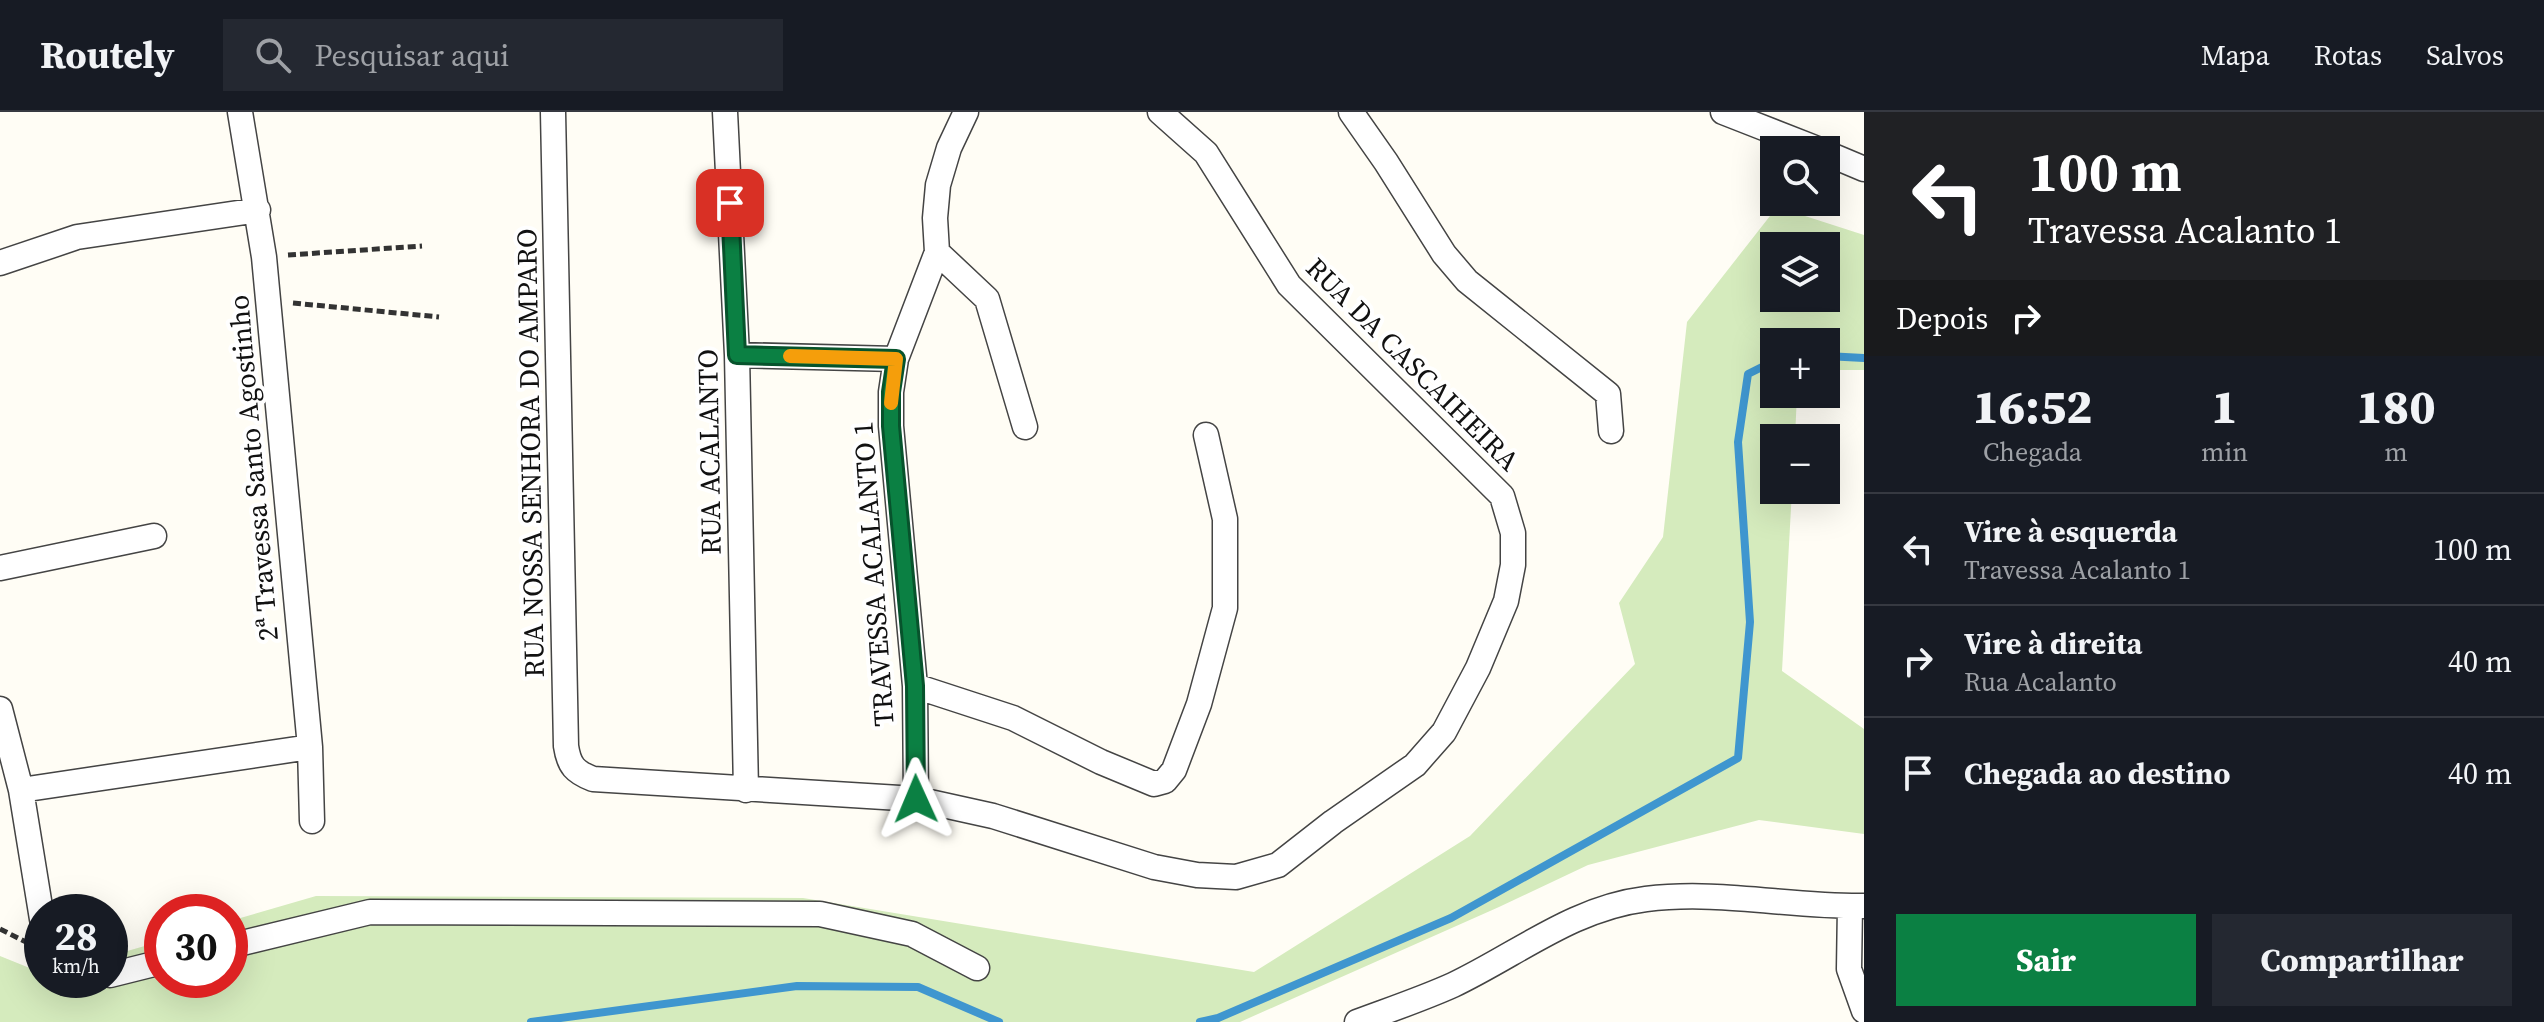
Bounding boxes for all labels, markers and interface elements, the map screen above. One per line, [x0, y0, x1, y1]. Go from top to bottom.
search box [223, 19, 783, 91]
text: Routely [40, 29, 175, 81]
icon: search [251, 33, 295, 77]
text: Pesquisar aqui [315, 35, 509, 76]
text: Mapa [2201, 36, 2270, 74]
text: Rotas [2314, 36, 2382, 74]
text: Salvos [2426, 36, 2504, 74]
text: 100 m [2028, 133, 2182, 210]
map controls [1760, 136, 1840, 504]
button: search [1760, 136, 1840, 216]
icon: left [1896, 144, 2000, 248]
pin [696, 169, 764, 237]
icon: arrive [708, 181, 752, 225]
text: Travessa Acalanto 1 [2028, 206, 2342, 255]
street label: RUA NOSSA SENHORA DO AMPARO [507, 228, 553, 678]
button: layers [1760, 232, 1840, 312]
street label: RUA DA CASCAIHEIRA [1298, 249, 1528, 479]
street label: 2ª Travessa Santo Agostinho [219, 293, 287, 643]
icon: right [2004, 296, 2048, 340]
text: Depois [1896, 298, 1988, 339]
button: + [1760, 328, 1840, 408]
street label: RUA ACALANTO [688, 349, 730, 555]
text: 16:52 [1972, 373, 2093, 439]
text: 1 [2211, 373, 2238, 439]
text: 180 [2356, 373, 2436, 439]
street label: TRAVESSA ACALANTO 1 [843, 420, 903, 728]
button: − [1760, 424, 1840, 504]
text: Chegada [1983, 434, 2082, 470]
text: min [2201, 434, 2248, 470]
text: m [2384, 434, 2408, 470]
text: Vire à esquerda [1964, 511, 2177, 552]
icon: left [1896, 527, 1940, 571]
text: 100 m [2433, 529, 2512, 570]
text: Travessa Acalanto 1 [1964, 552, 2191, 588]
text: Vire à direita [1964, 623, 2143, 664]
icon: right [1896, 639, 1940, 683]
text: 40 m [2448, 641, 2512, 682]
text: Rua Acalanto [1964, 664, 2117, 700]
icon: arrive [1896, 751, 1940, 795]
text: Chegada ao destino [1964, 753, 2230, 794]
text: 40 m [2448, 753, 2512, 794]
position arrow [874, 757, 958, 841]
speed limit sign: 30 [144, 894, 248, 998]
text: 28 [54, 909, 98, 963]
button: Sair [1896, 914, 2196, 1006]
button: Compartilhar [2212, 914, 2512, 1006]
text: km/h [52, 952, 100, 980]

